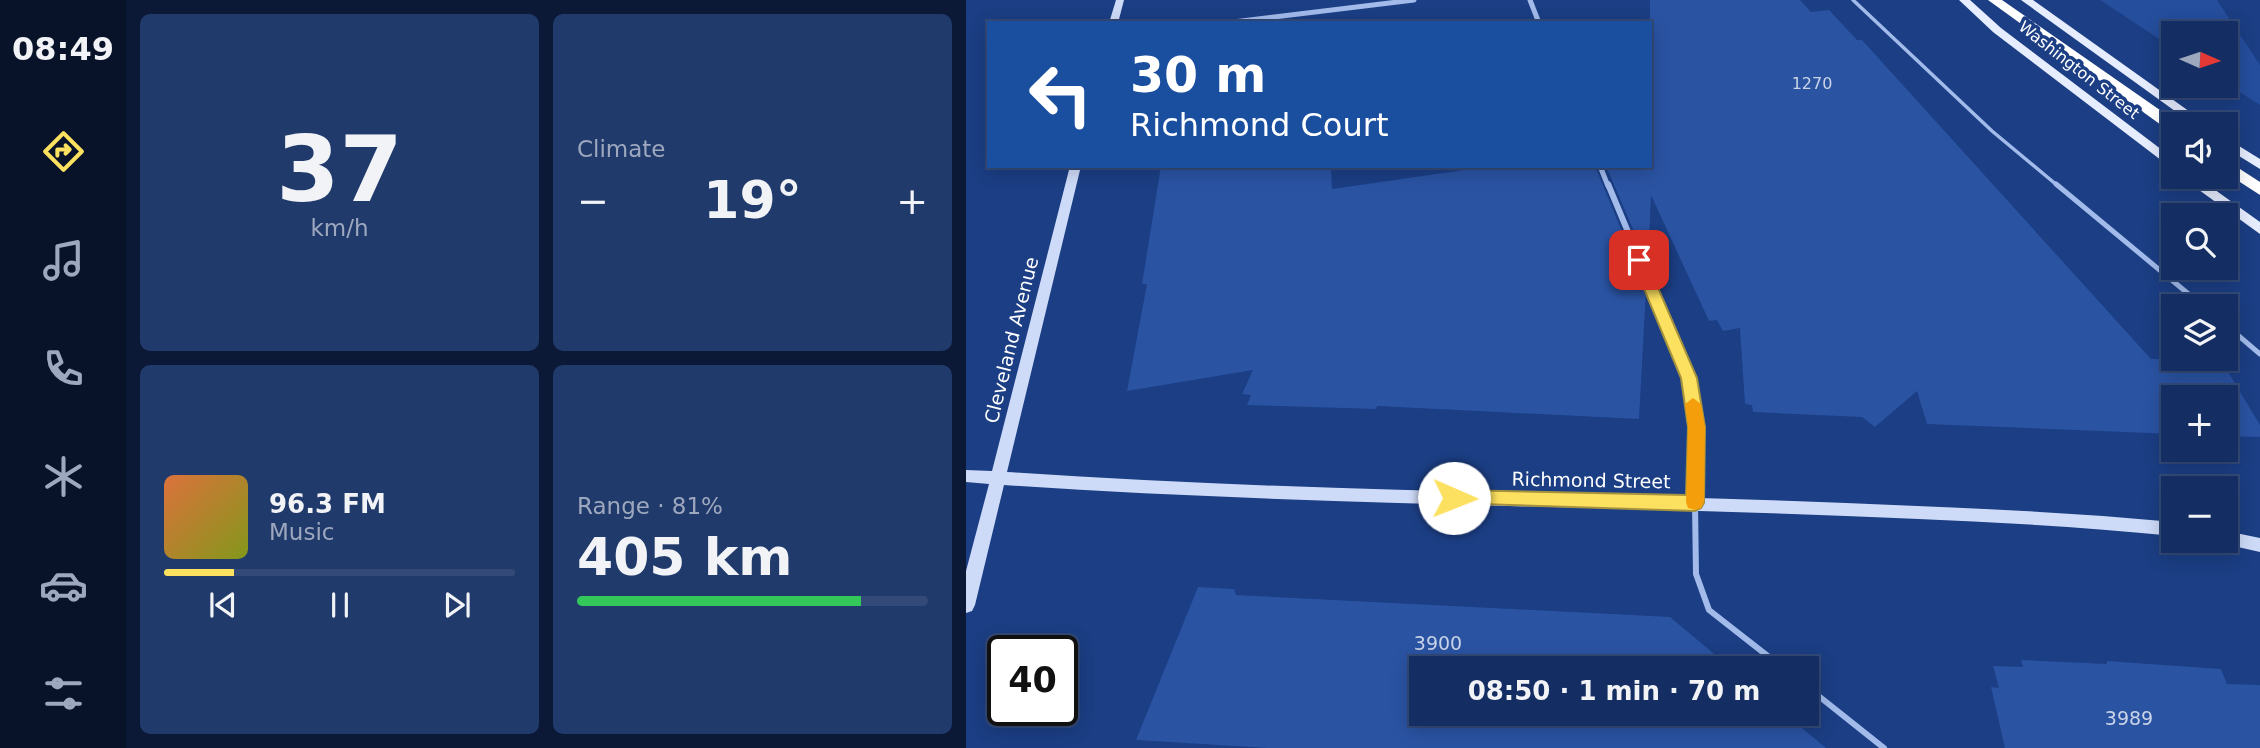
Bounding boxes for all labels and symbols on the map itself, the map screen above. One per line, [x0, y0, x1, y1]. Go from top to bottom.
street label: Washington Street [2015, 17, 2143, 123]
north arrow [2161, 21, 2238, 98]
house number: 1270 [1792, 74, 1832, 93]
pin [1609, 230, 1669, 290]
street label: Cleveland Avenue [980, 254, 1042, 426]
position arrow [1417, 461, 1491, 535]
street label: Richmond Street [1511, 468, 1671, 492]
house number: 3900 [1414, 632, 1462, 654]
speed limit sign: 40 [987, 635, 1078, 726]
house number: 3989 [2105, 707, 2153, 729]

